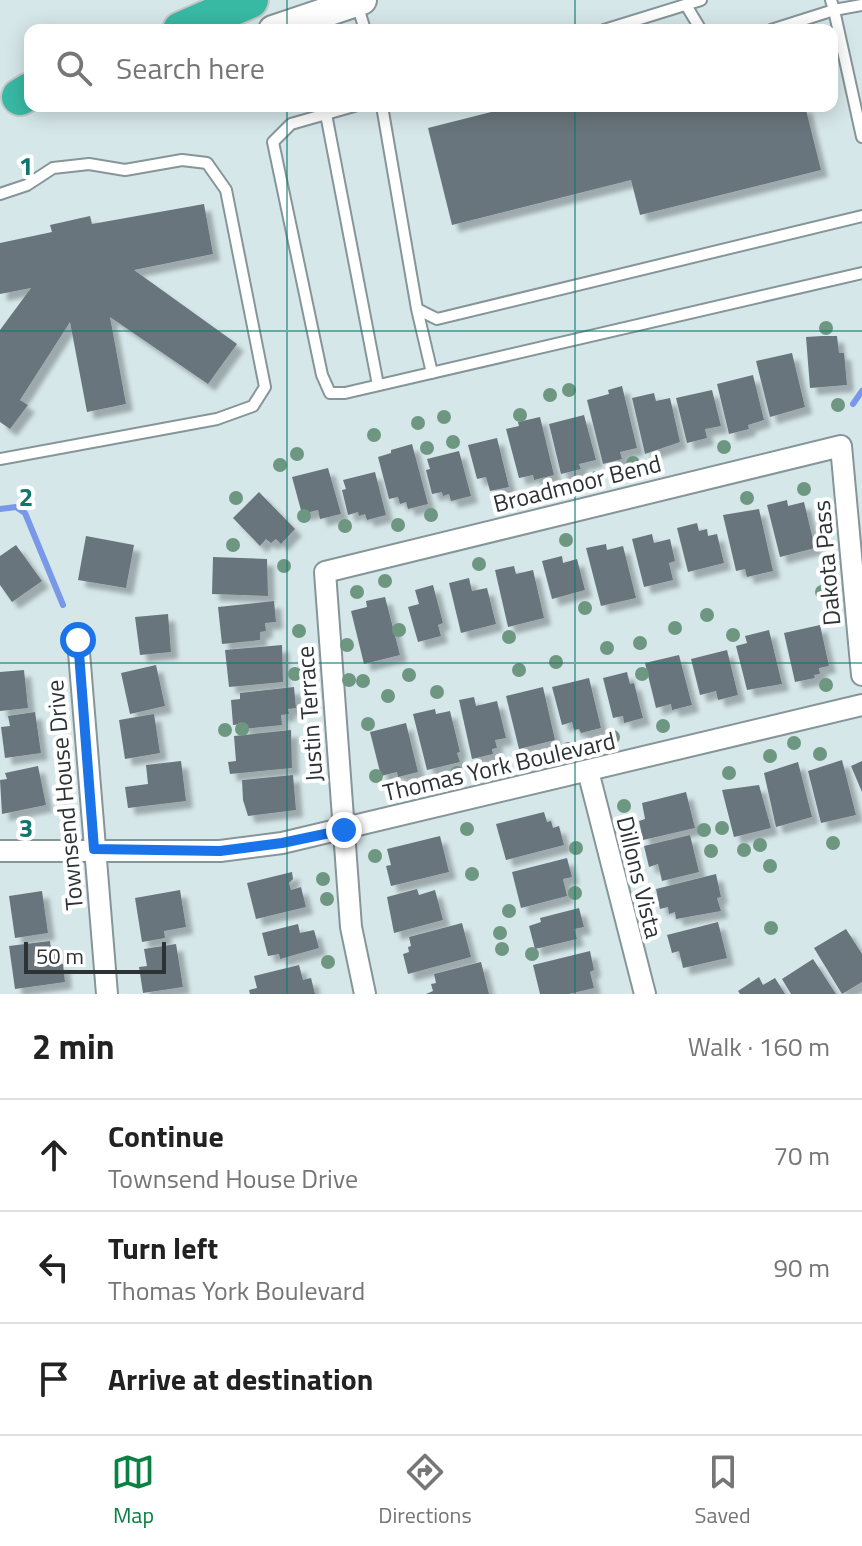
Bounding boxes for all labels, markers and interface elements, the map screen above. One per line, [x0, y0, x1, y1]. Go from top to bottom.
search box [24, 24, 838, 112]
text: Search here [116, 45, 265, 91]
icon: search [52, 46, 96, 90]
text: 1 [19, 146, 33, 185]
street label: Broadmoor Bend [489, 445, 665, 521]
text: 2 [19, 477, 33, 516]
street label: Dakota Pass [803, 499, 849, 627]
route start [60, 622, 96, 658]
street label: Justin Terrace [286, 645, 332, 783]
street label: Townsend House Drive [36, 678, 92, 912]
street label: Thomas York Boulevard [379, 722, 619, 810]
text: 3 [19, 808, 33, 847]
route end [326, 812, 362, 848]
street label: Dillons Vista [607, 812, 673, 942]
scale bar [24, 938, 166, 974]
text: 50 m [36, 939, 84, 973]
text: 2 min [32, 1020, 115, 1072]
text: Walk · 160 m [688, 1027, 830, 1066]
text: Continue [108, 1113, 224, 1159]
icon: ahead [32, 1133, 76, 1177]
text: 70 m [773, 1136, 830, 1175]
text: Townsend House Drive [108, 1159, 358, 1198]
text: Turn left [108, 1225, 218, 1271]
icon: left [32, 1245, 76, 1289]
text: 90 m [773, 1248, 830, 1287]
text: Thomas York Boulevard [108, 1271, 365, 1310]
text: Arrive at destination [108, 1356, 373, 1402]
icon: arrive [32, 1357, 76, 1401]
tab: Map [111, 1450, 155, 1532]
tab: Directions [378, 1450, 472, 1532]
tab: Saved [695, 1450, 751, 1532]

